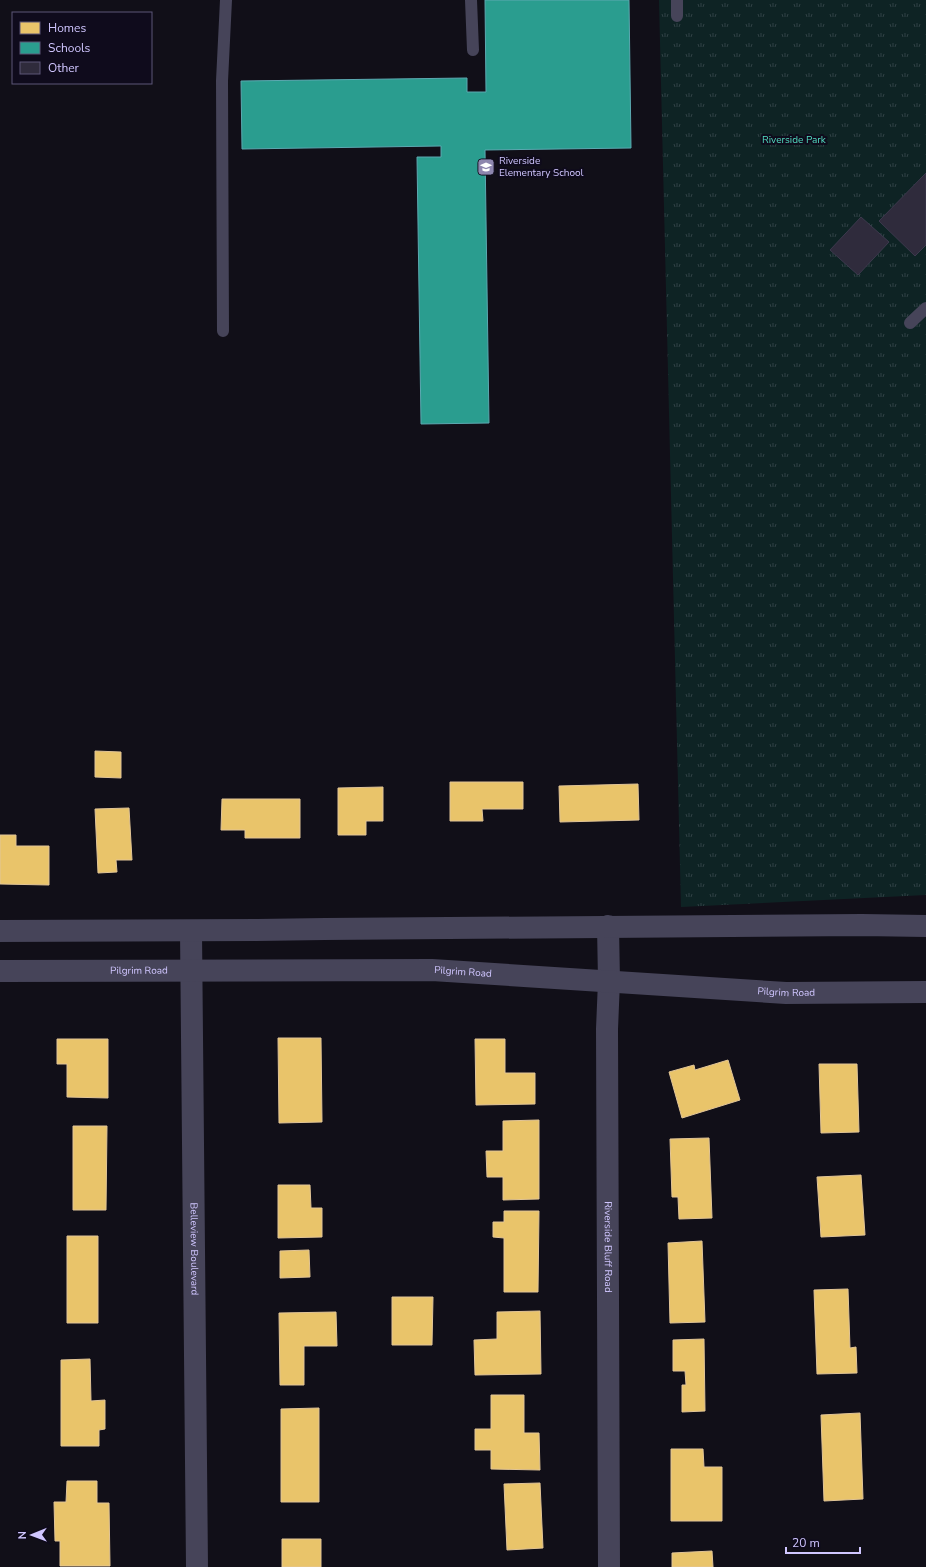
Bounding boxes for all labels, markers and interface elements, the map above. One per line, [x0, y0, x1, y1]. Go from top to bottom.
legend [12, 12, 152, 84]
text: Homes [48, 20, 86, 36]
text: Schools [48, 40, 91, 56]
text: Other [48, 60, 80, 76]
park label: Riverside Park [762, 133, 827, 147]
place label: Riverside Elementary School [499, 154, 584, 180]
school or university icon: Riverside Elementary School [476, 157, 496, 177]
street label: Pilgrim Road [434, 963, 492, 981]
street label: Pilgrim Road [110, 964, 168, 978]
street label: Pilgrim Road [757, 984, 815, 1000]
street label: Riverside Bluff Road [601, 1201, 615, 1293]
street label: Belleview Boulevard [187, 1202, 201, 1296]
north arrow [12, 1515, 52, 1555]
scale bar [786, 1529, 860, 1555]
text: N [15, 1531, 30, 1539]
text: 20 m [792, 1535, 820, 1551]

